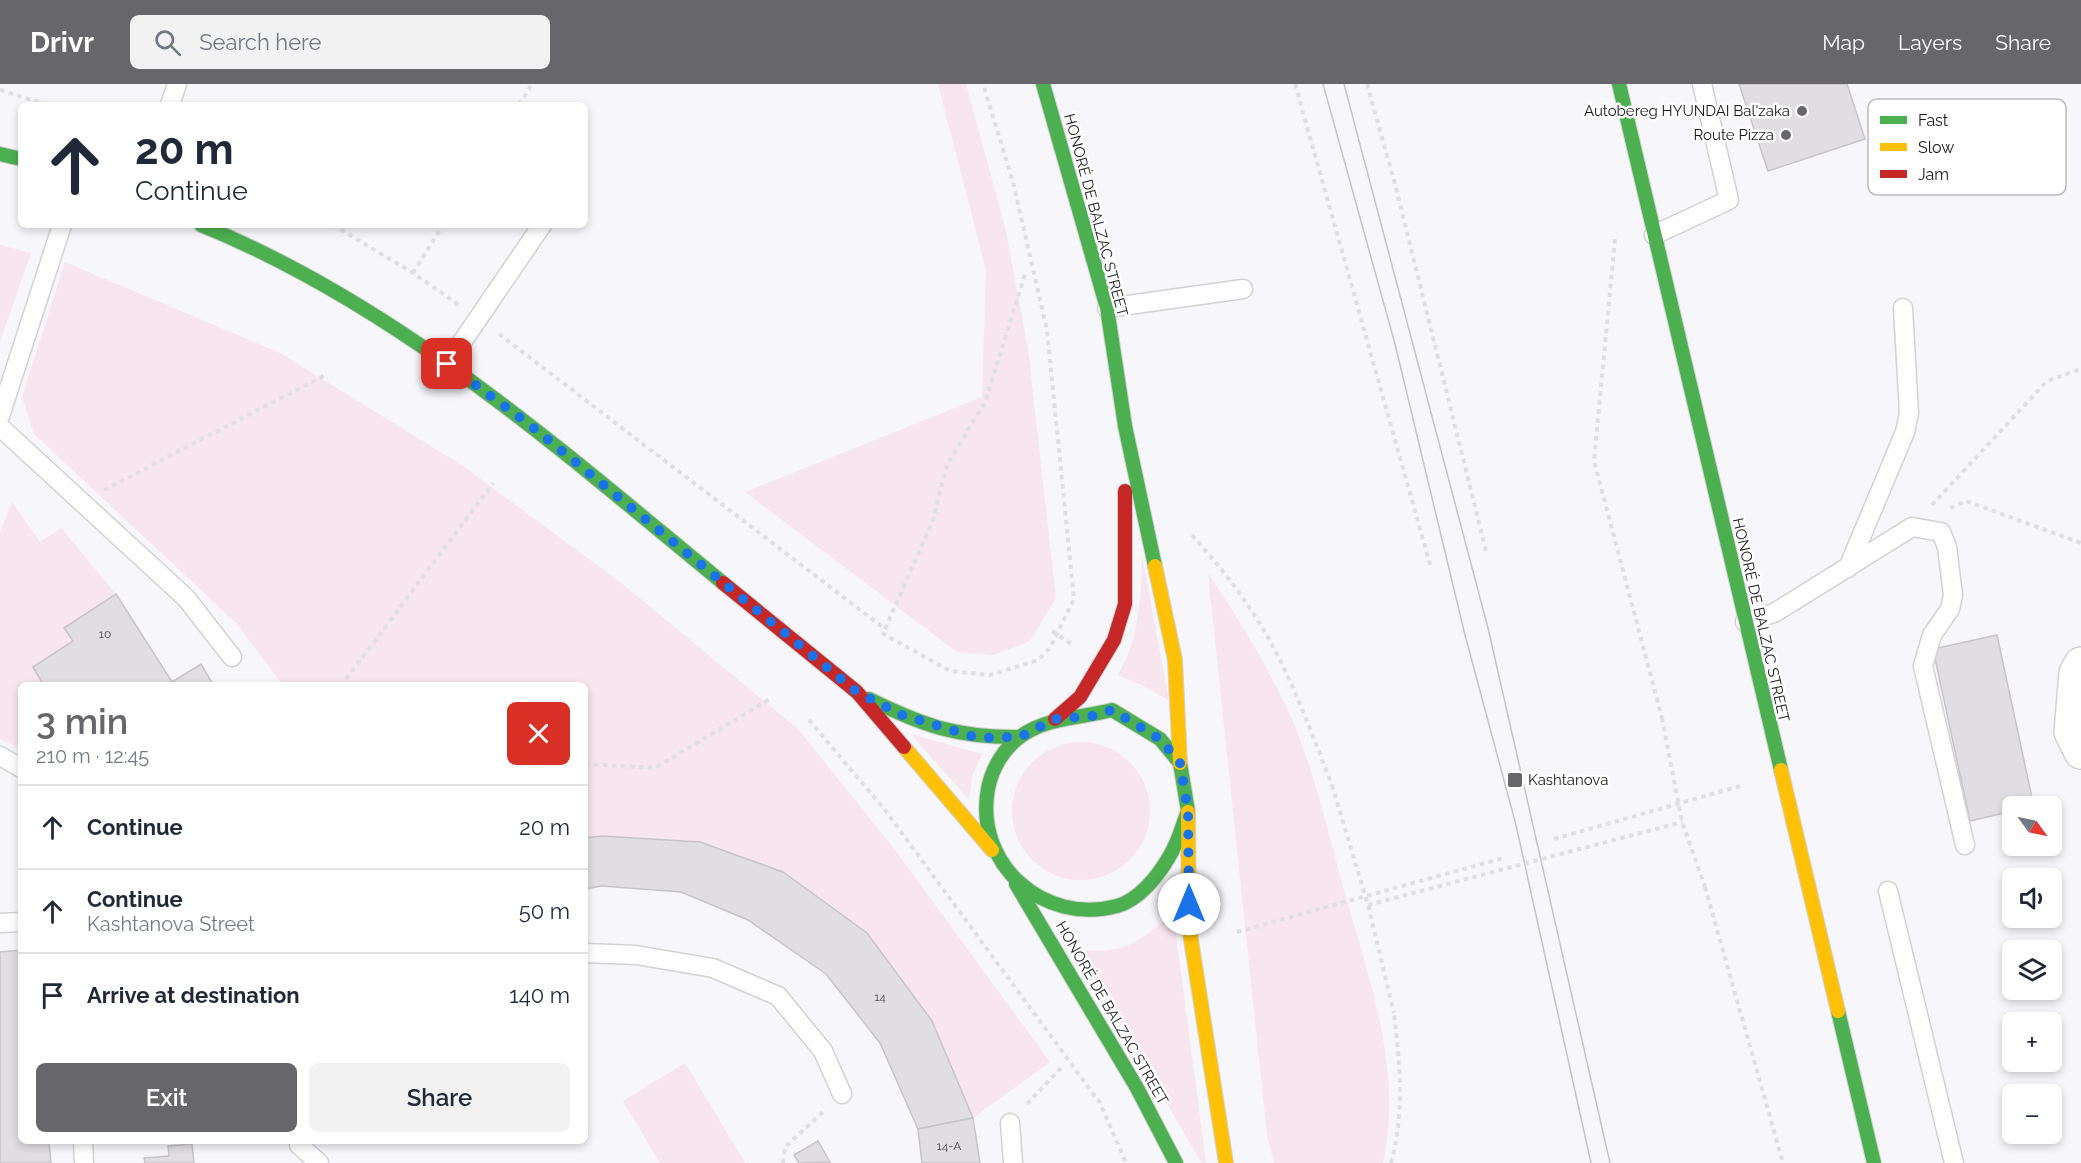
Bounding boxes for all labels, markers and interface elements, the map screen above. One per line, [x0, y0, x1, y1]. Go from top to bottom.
search box [130, 15, 550, 69]
text: Drivr [30, 26, 94, 59]
icon: search [151, 26, 184, 59]
text: Search here [199, 29, 321, 55]
text: Map [1822, 30, 1865, 55]
text: Layers [1898, 30, 1962, 55]
text: Share [1995, 30, 2051, 55]
legend [1868, 99, 2066, 195]
place label: Autobereg HYUNDAI Bal'zaka [1584, 102, 1790, 120]
marker: Autobereg HYUNDAI Bal'zaka [1795, 104, 1809, 118]
text: Fast [1918, 111, 1949, 130]
street label: HONORÉ DE BALZAC STREET [1060, 112, 1132, 318]
text: 20 m [135, 125, 234, 174]
icon: ahead [36, 126, 114, 204]
place label: Route Pizza [1694, 126, 1774, 144]
marker: Route Pizza [1779, 128, 1793, 142]
text: Slow [1918, 138, 1954, 157]
text: Jam [1918, 165, 1949, 184]
text: Continue [135, 175, 248, 206]
pin [421, 338, 472, 389]
icon: arrive [430, 347, 463, 380]
street label: HONORÉ DE BALZAC STREET [1729, 516, 1793, 724]
house number: 10 [99, 627, 111, 641]
text: 3 min [36, 700, 128, 742]
button: close [507, 702, 570, 765]
text: 210 m · 12:45 [36, 744, 149, 768]
marker: Kashtanova [1506, 771, 1524, 789]
place label: Kashtanova [1528, 771, 1608, 789]
north arrow [2002, 796, 2062, 856]
map controls [2002, 796, 2062, 1144]
icon: ahead [36, 811, 69, 844]
text: Continue [87, 814, 183, 840]
text: 20 m [519, 814, 570, 840]
button: sound [2002, 868, 2062, 928]
position arrow [1157, 872, 1221, 936]
text: Continue [87, 886, 183, 912]
icon: ahead [36, 895, 69, 928]
text: 50 m [519, 898, 570, 924]
text: Kashtanova Street [87, 912, 255, 936]
street label: HONORÉ DE BALZAC STREET [1052, 918, 1172, 1108]
button: layers [2002, 940, 2062, 1000]
icon: arrive [36, 979, 69, 1012]
text: Arrive at destination [87, 982, 300, 1008]
text: 140 m [509, 982, 570, 1008]
house number: 14 [874, 990, 886, 1004]
button: + [2002, 1012, 2062, 1072]
button: Exit [36, 1063, 297, 1132]
button: Share [309, 1063, 570, 1132]
button: − [2002, 1084, 2062, 1144]
house number: 14-А [937, 1139, 961, 1153]

